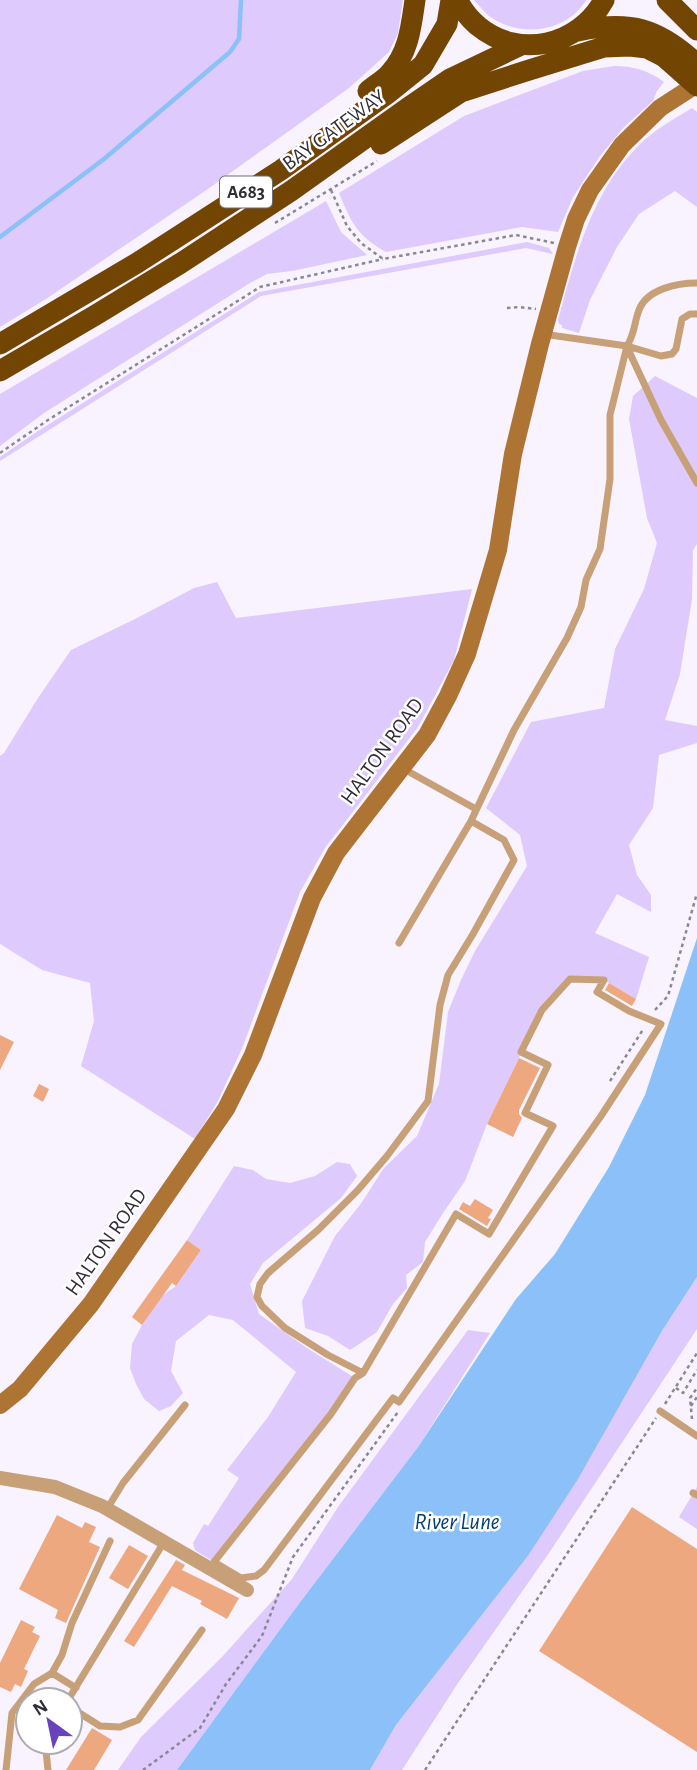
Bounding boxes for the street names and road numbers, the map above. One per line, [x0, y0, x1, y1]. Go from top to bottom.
street label: BAY GATEWAY [279, 86, 389, 174]
road number: A683 [220, 176, 272, 208]
street label: HALTON ROAD [337, 694, 427, 808]
street label: HALTON ROAD [62, 1185, 150, 1299]

